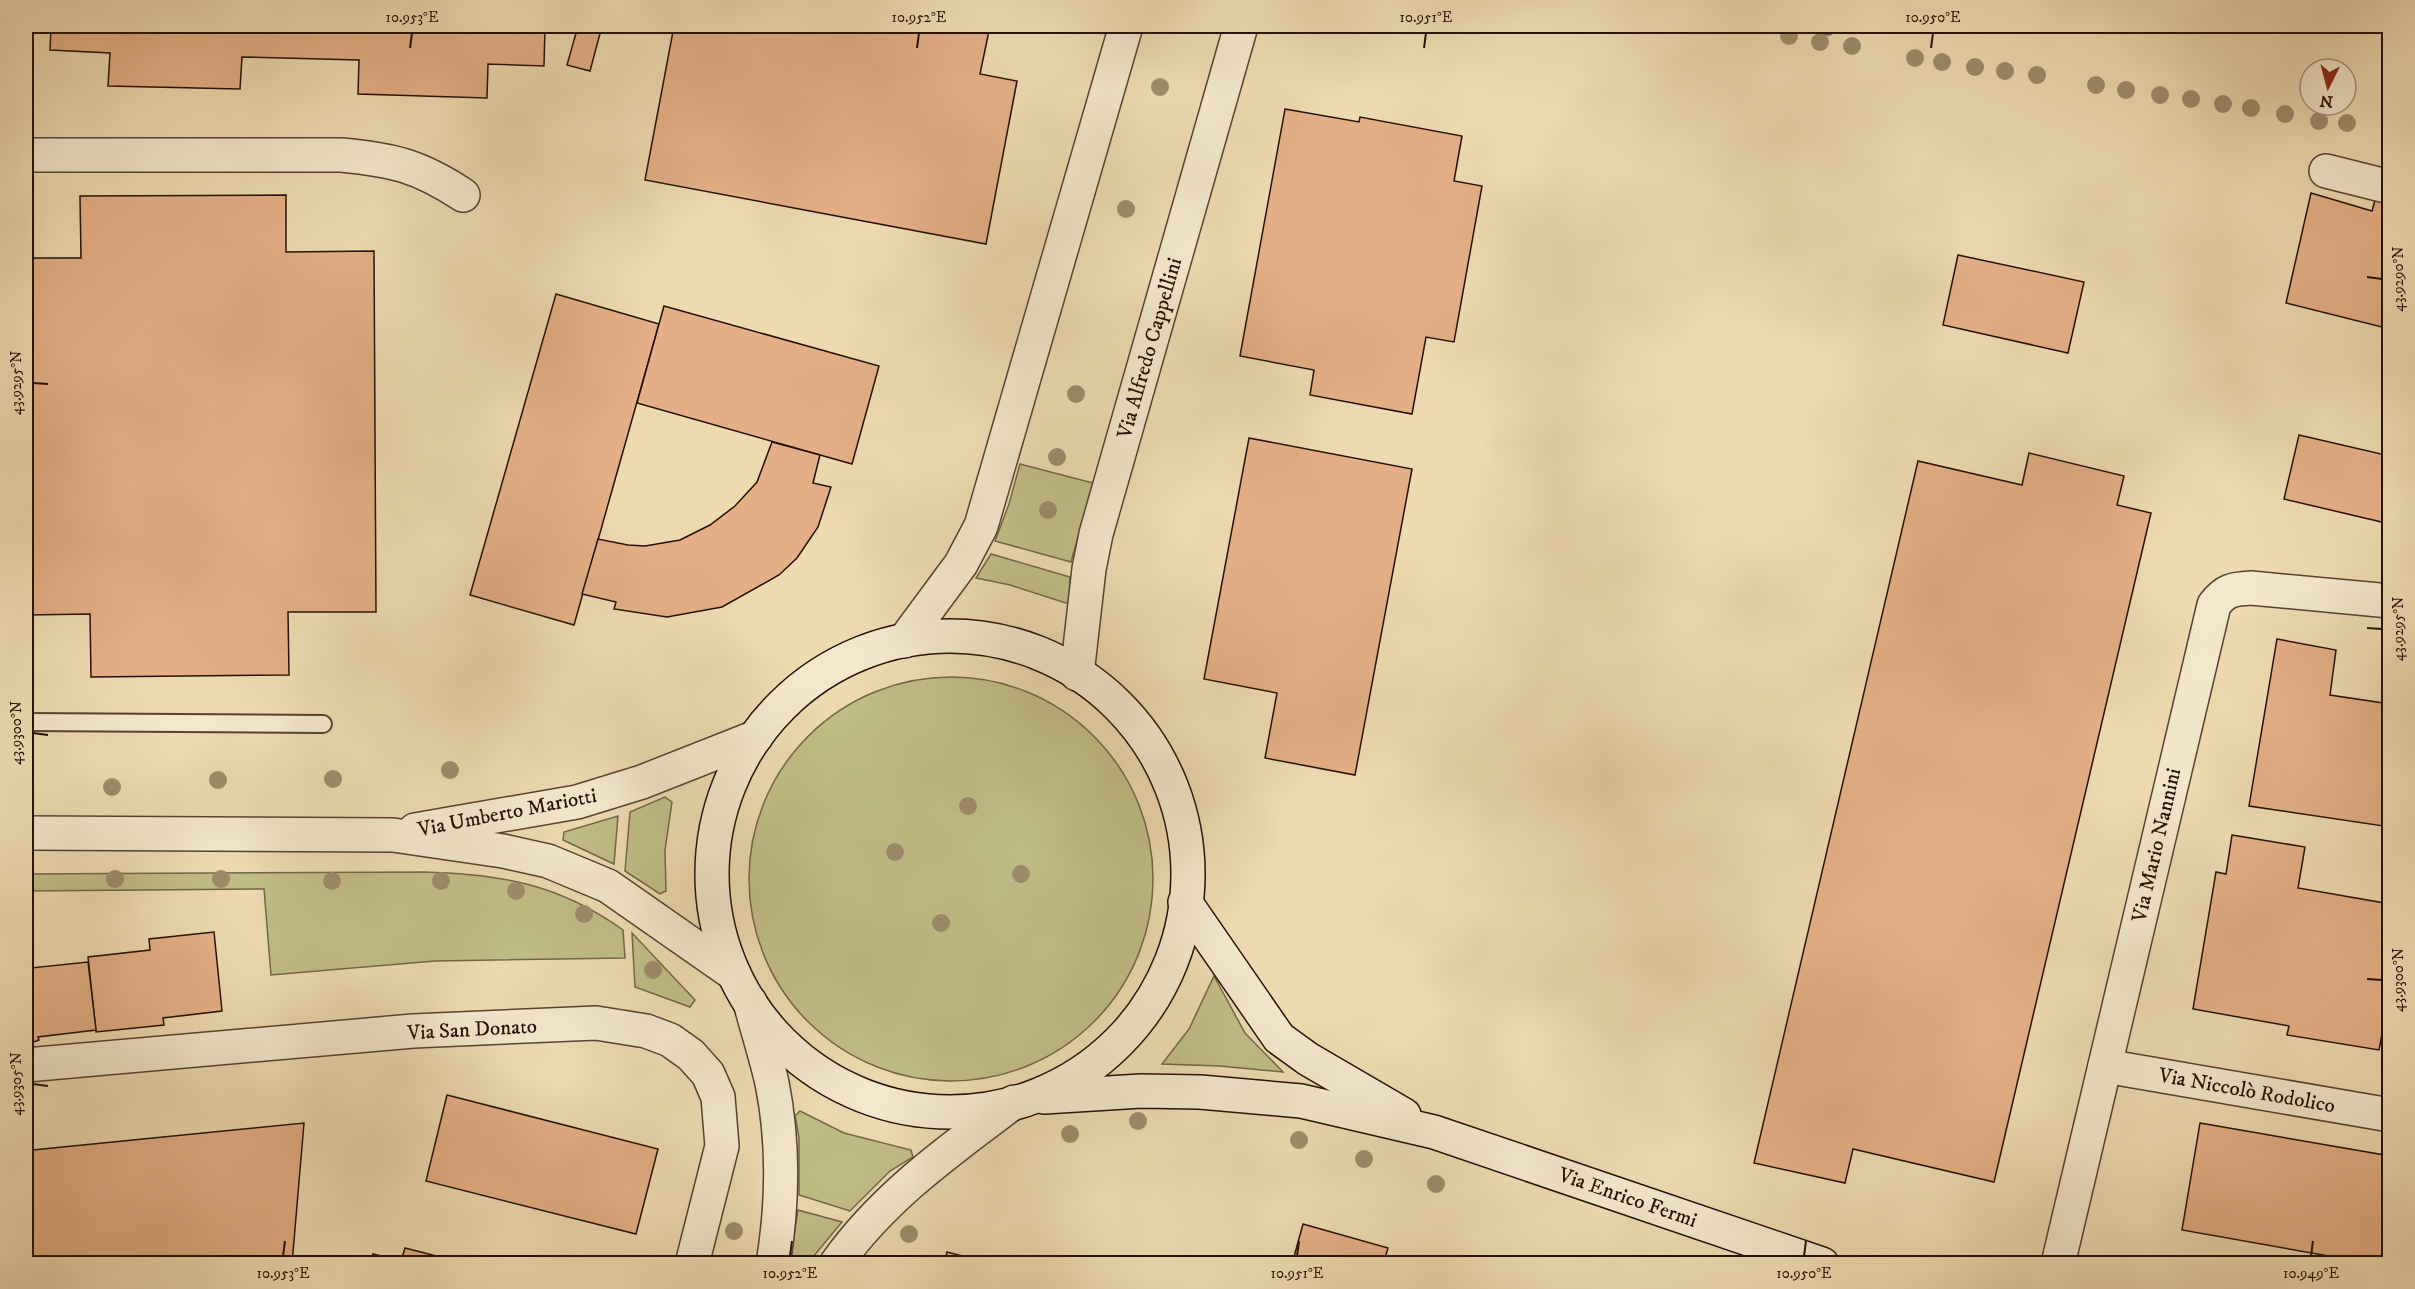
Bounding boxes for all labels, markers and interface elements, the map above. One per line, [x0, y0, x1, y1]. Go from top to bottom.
text: 10.953°E [385, 8, 439, 27]
text: 10.952°E [892, 8, 947, 27]
text: 10.951°E [1400, 8, 1453, 27]
text: 10.950°E [1905, 8, 1961, 27]
north arrow [2298, 57, 2358, 117]
text: N [2319, 90, 2334, 112]
text: 43.9290°N [2389, 246, 2408, 312]
street label: Via Alfredo Cappellini [1111, 255, 1188, 443]
text: 43.9295°N [7, 351, 26, 415]
text: 43.9295°N [2389, 597, 2408, 661]
text: 43.9300°N [7, 701, 26, 765]
street label: Via Mario Nannini [2126, 766, 2187, 926]
street label: Via Umberto Mariotti [415, 783, 599, 843]
text: 43.9300°N [2389, 948, 2408, 1012]
street label: Via San Donato [405, 1014, 538, 1046]
text: 43.9305°N [7, 1052, 26, 1116]
street label: Via Niccolò Rodolico [2155, 1062, 2337, 1119]
street label: Via Enrico Fermi [1554, 1162, 1700, 1234]
text: 10.953°E [256, 1264, 310, 1283]
text: 10.952°E [763, 1264, 818, 1283]
text: 10.951°E [1271, 1264, 1324, 1283]
text: 10.950°E [1776, 1264, 1832, 1283]
text: 10.949°E [2283, 1264, 2339, 1283]

